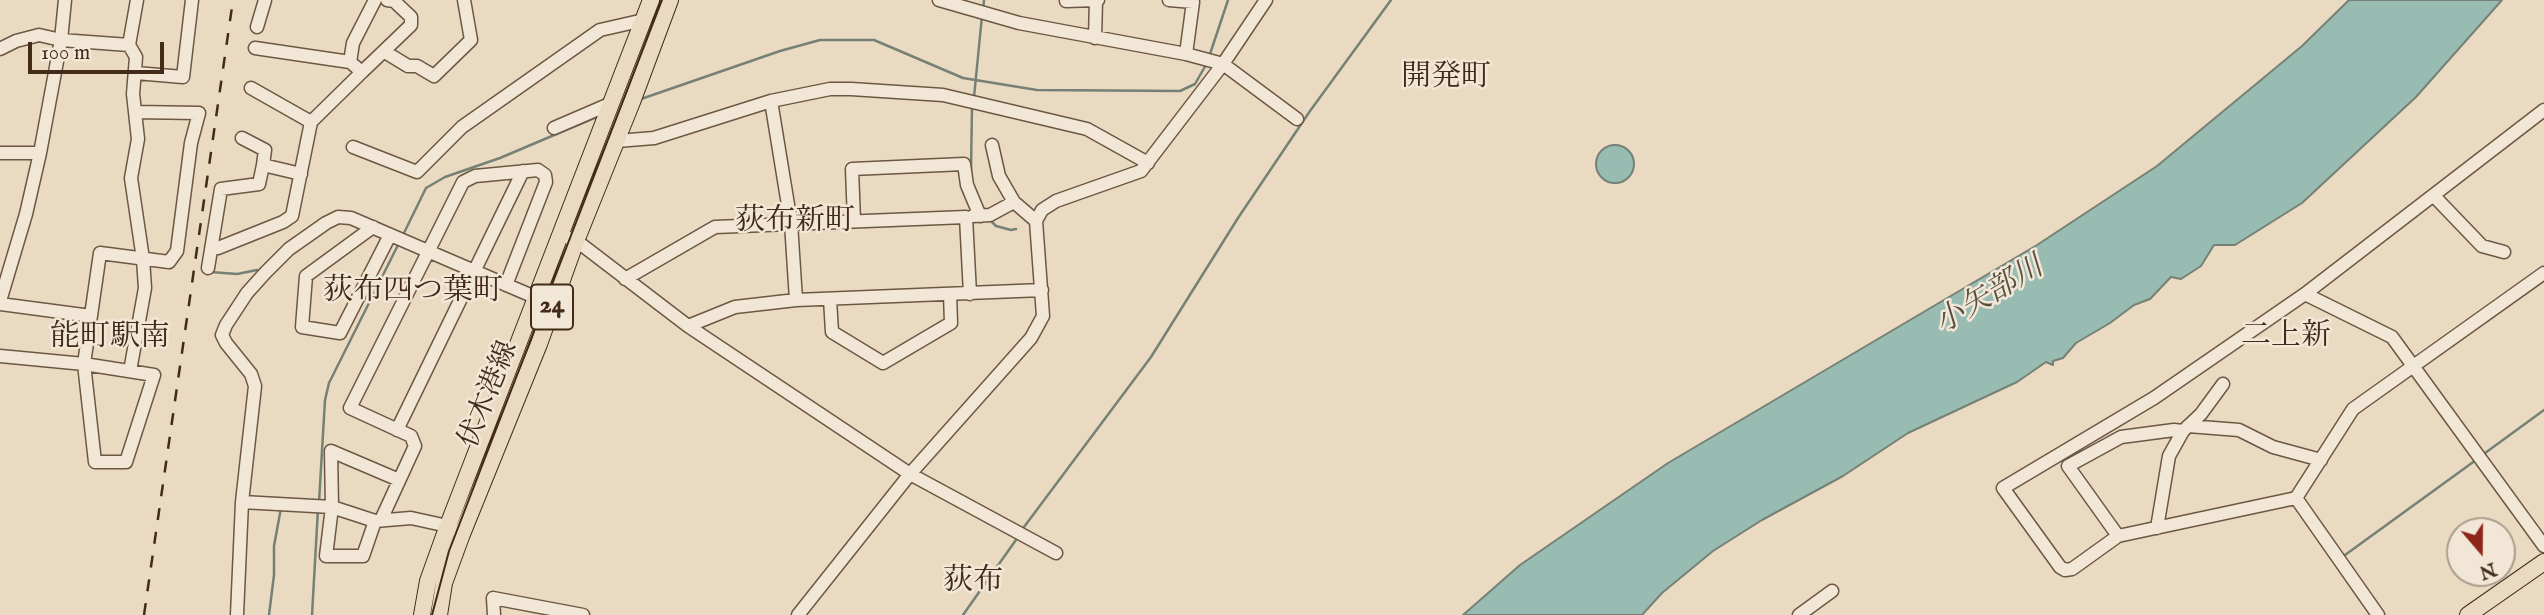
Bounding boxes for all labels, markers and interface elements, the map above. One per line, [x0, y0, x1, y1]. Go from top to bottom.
scale bar [32, 28, 168, 72]
text: 100 m [41, 40, 90, 67]
district label: 開発町 [1401, 61, 1491, 97]
district label: 荻布新町 [735, 205, 855, 241]
water label: 小矢部川 [1929, 251, 2051, 343]
district label: 荻布四つ葉町 [323, 275, 503, 311]
road number: 24 [531, 284, 573, 330]
district label: 二上新 [2241, 320, 2331, 356]
district label: 能町駅南 [50, 321, 170, 357]
street label: 伏木港線 [453, 337, 527, 453]
north arrow [2446, 517, 2516, 587]
text: N [2476, 556, 2499, 584]
district label: 荻布 [943, 565, 1003, 601]

